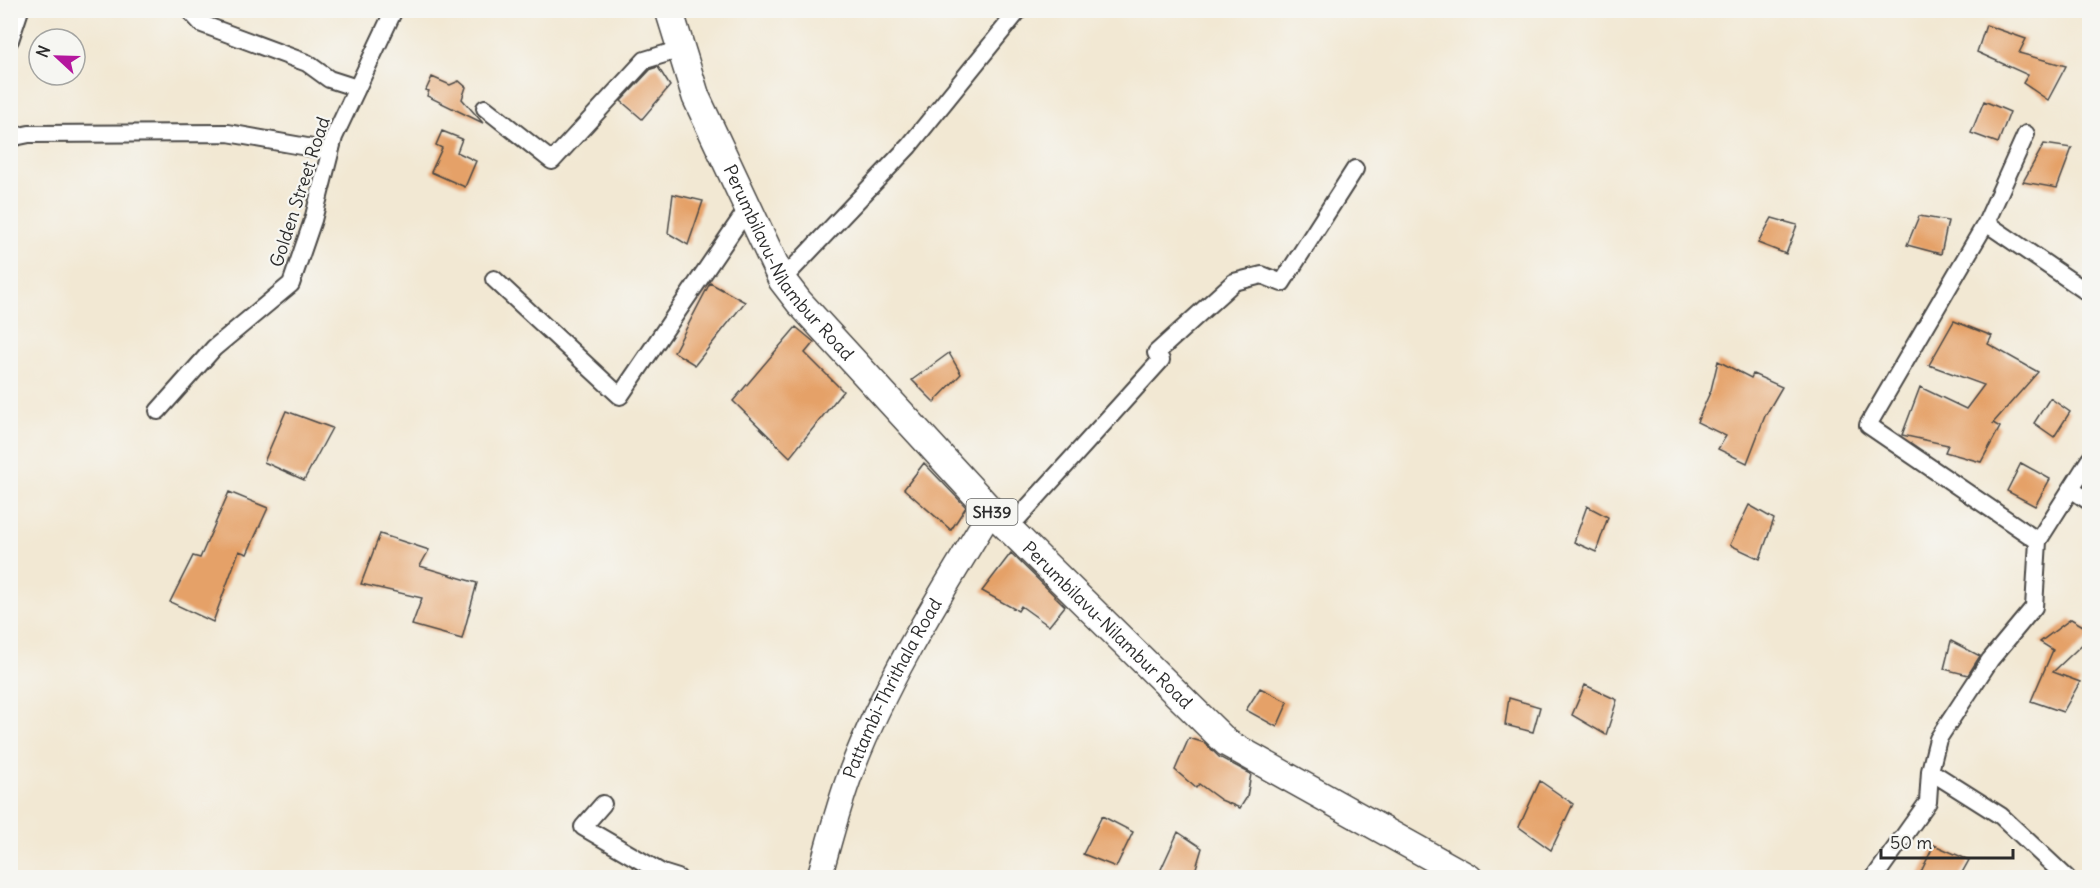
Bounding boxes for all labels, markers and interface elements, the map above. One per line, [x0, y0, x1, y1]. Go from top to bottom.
north arrow [27, 27, 87, 87]
text: N [32, 43, 54, 60]
street label: Golden Street Road [264, 113, 335, 270]
street label: Perumbilavu-Nilambur Road [718, 161, 859, 365]
road number: SH39 [966, 499, 1018, 525]
street label: Perumbilavu-Nilambur Road [1018, 536, 1198, 714]
street label: Pattambi-Thrithala Road [838, 594, 947, 782]
scale bar [1881, 822, 2013, 860]
text: 50 m [1890, 831, 1932, 854]

